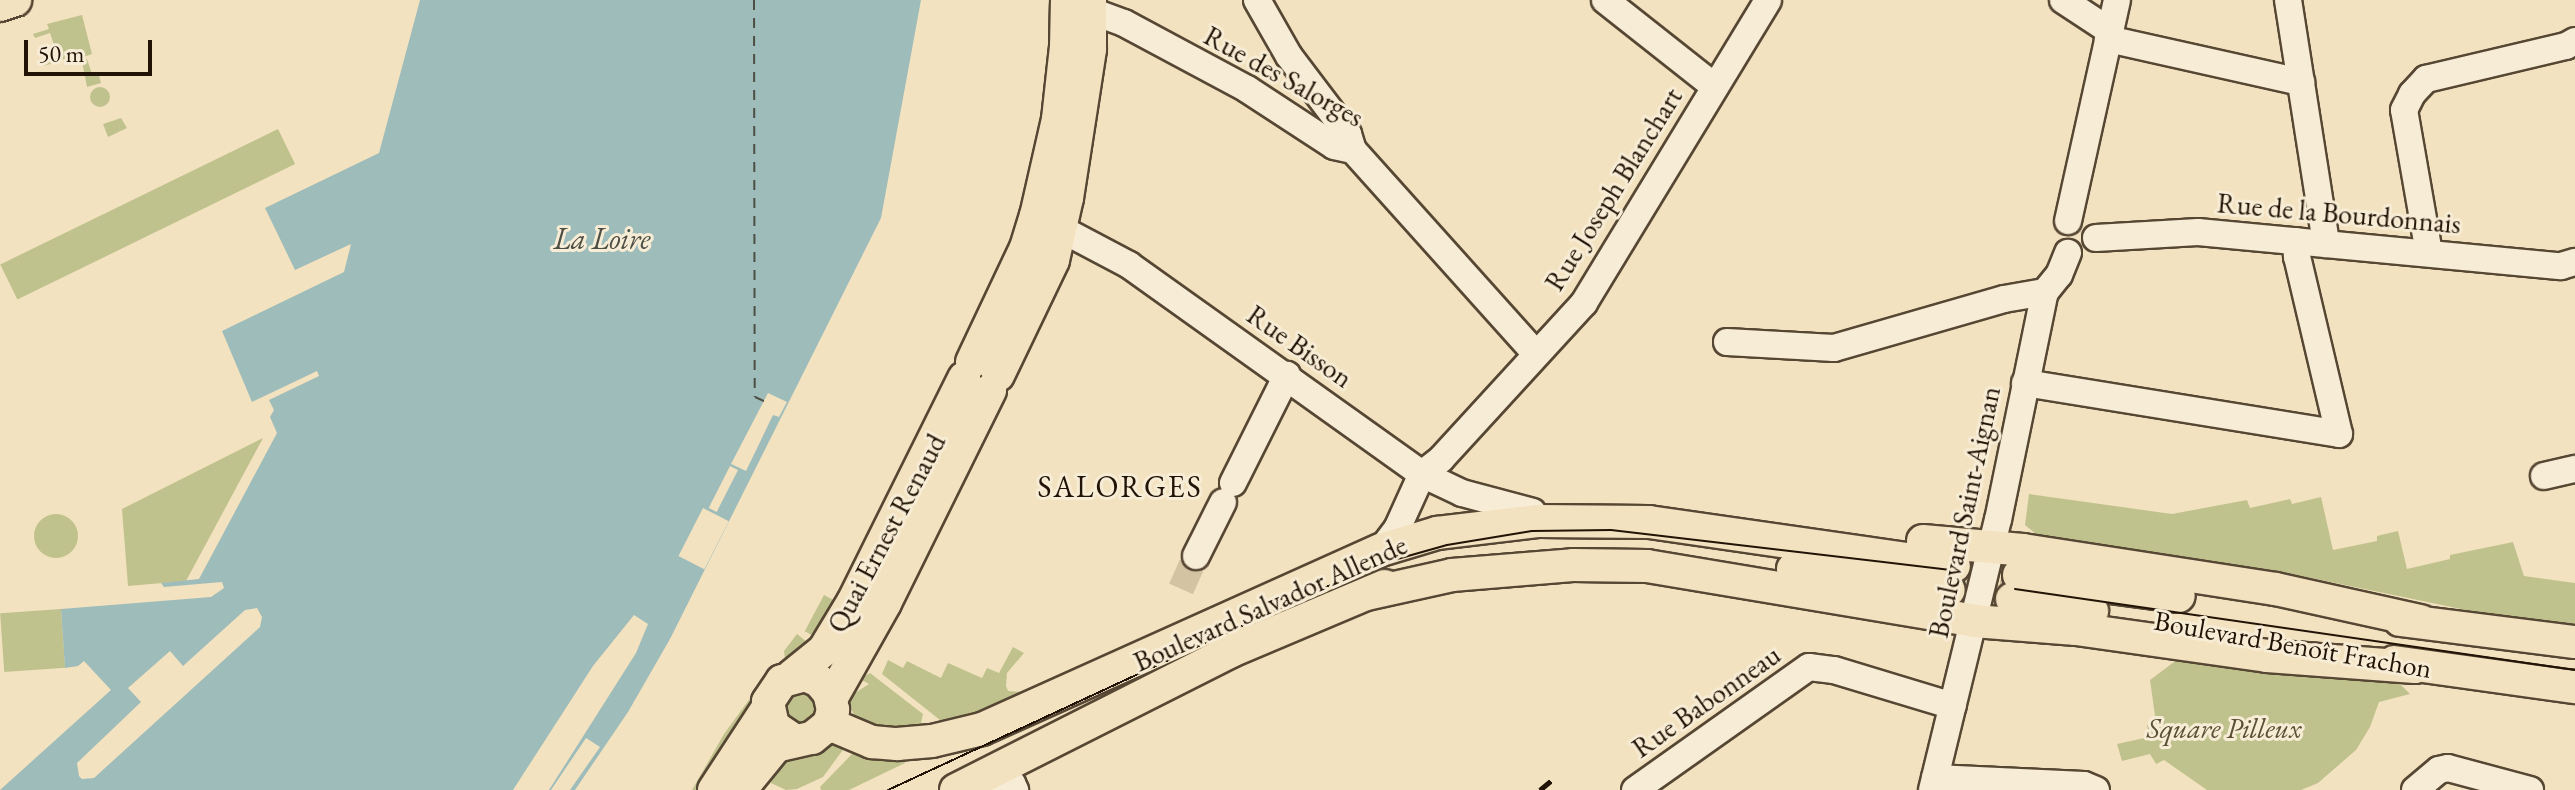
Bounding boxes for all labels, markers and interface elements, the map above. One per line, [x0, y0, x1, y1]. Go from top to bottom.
street label: Rue des Salorges [1198, 18, 1370, 134]
scale bar [28, 24, 156, 74]
text: 50 m [38, 38, 85, 69]
street label: Rue Joseph Blanchart [1537, 81, 1689, 297]
street label: Rue de la Bourdonnais [2216, 186, 2462, 240]
water label: La Loire [553, 221, 651, 257]
street label: Rue Bisson [1241, 297, 1359, 395]
street label: Boulevard Saint-Aignan [1921, 383, 2007, 641]
street label: Quai Ernest Renaud [820, 428, 952, 638]
district label: SALORGES [1037, 469, 1203, 505]
street label: Boulevard Salvador Allende [1128, 528, 1412, 678]
street label: Boulevard Benoît Frachon [2152, 603, 2434, 685]
street label: Rue Babonneau [1625, 637, 1787, 765]
park label: Square Pilleux [2147, 711, 2301, 745]

